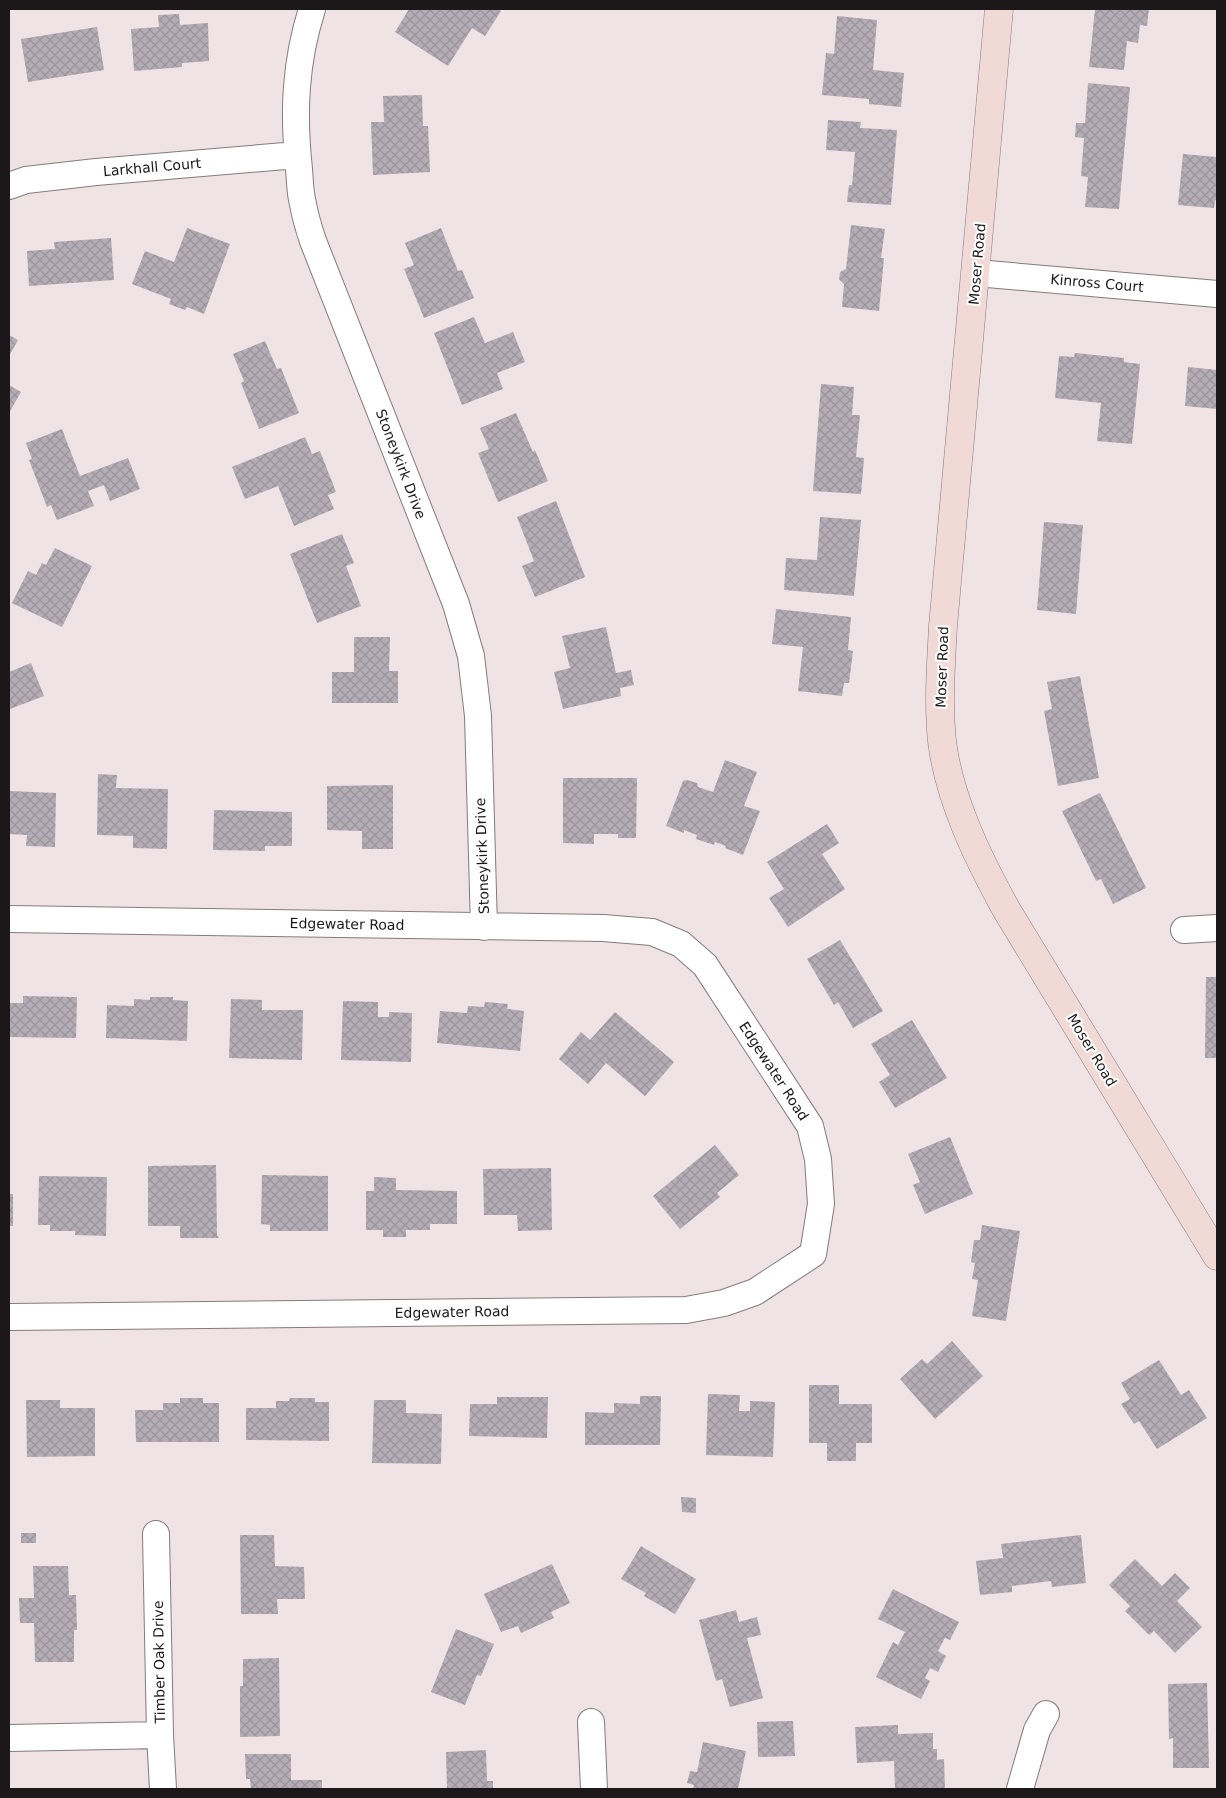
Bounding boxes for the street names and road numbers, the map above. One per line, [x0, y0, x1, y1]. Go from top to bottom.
street label: Larkhall Court [102, 155, 202, 179]
street label: Moser Road [965, 223, 989, 305]
street label: Kinross Court [1050, 271, 1145, 295]
street label: Stoneykirk Drive [373, 407, 429, 521]
street label: Moser Road [933, 626, 951, 708]
street label: Stoneykirk Drive [472, 798, 492, 914]
street label: Edgewater Road [290, 915, 404, 933]
street label: Moser Road [1064, 1011, 1120, 1089]
street label: Edgewater Road [736, 1019, 812, 1123]
street label: Edgewater Road [395, 1303, 509, 1321]
street label: Timber Oak Drive [150, 1600, 168, 1725]

